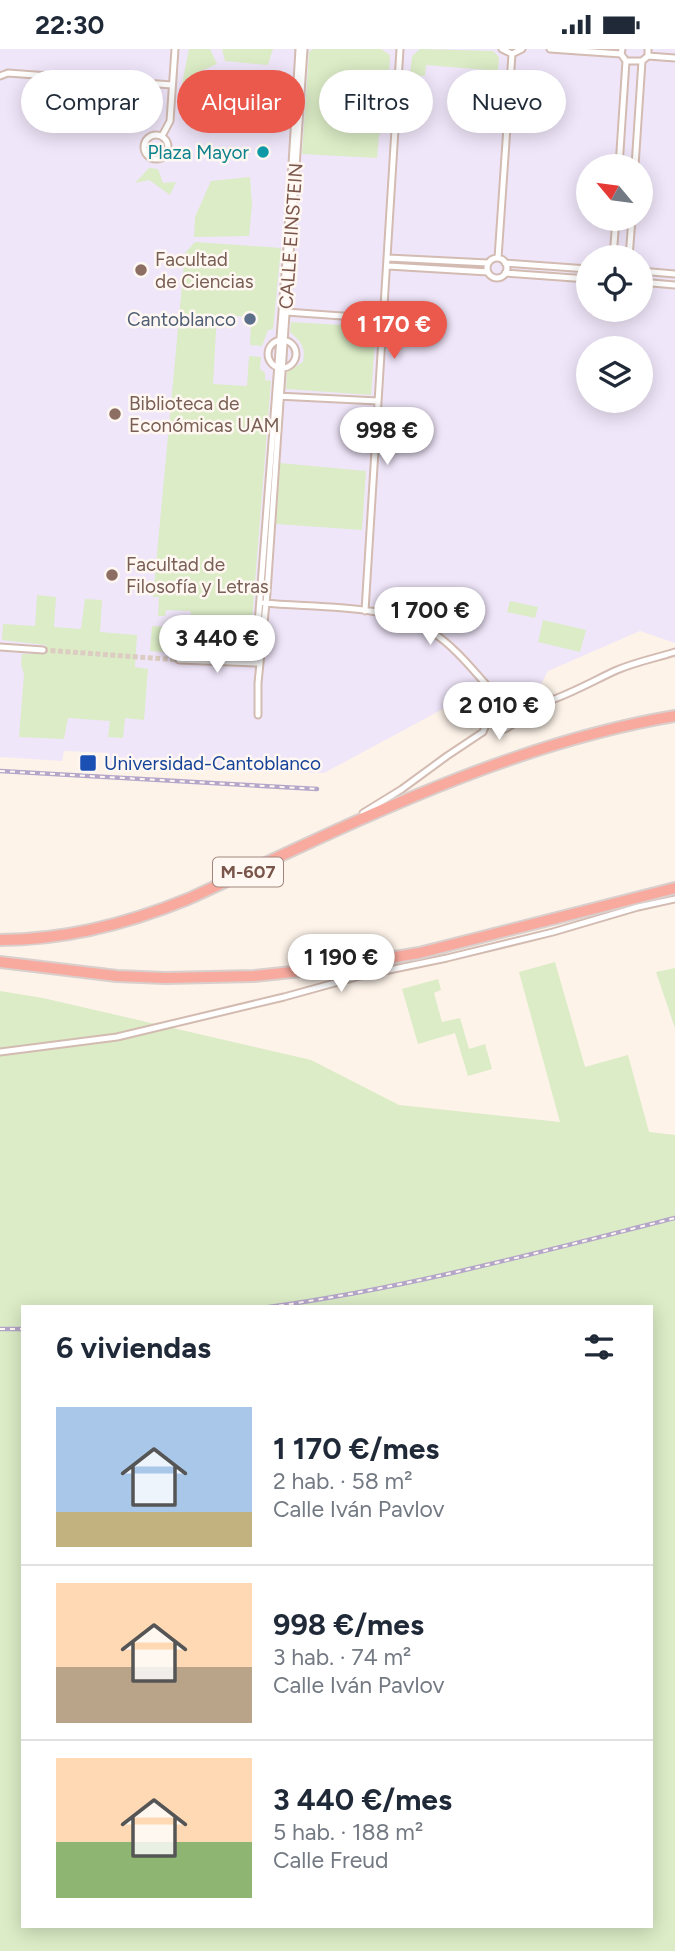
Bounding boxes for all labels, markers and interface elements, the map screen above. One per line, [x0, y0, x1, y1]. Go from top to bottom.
text: 22:30 [35, 9, 104, 41]
chip: Comprar [21, 70, 163, 133]
chip: Alquilar [177, 70, 305, 133]
chip: Filtros [319, 70, 433, 133]
chip: Nuevo [447, 70, 566, 133]
place label: Plaza Mayor [148, 141, 250, 164]
marker: Plaza Mayor [255, 144, 271, 160]
north arrow [576, 154, 653, 231]
map controls [576, 154, 653, 413]
street label: CALLE EINSTEIN [274, 162, 308, 310]
button: locate [576, 245, 653, 322]
place label: Facultad de Ciencias [155, 248, 254, 293]
marker: Facultad de Ciencias [133, 262, 149, 278]
pin: 1 170 € [329, 301, 459, 361]
place label: Cantoblanco [127, 308, 236, 331]
text: 1 170 € [357, 310, 431, 338]
marker: Cantoblanco [242, 311, 258, 327]
button: layers [576, 336, 653, 413]
place label: Biblioteca de Económicas UAM [129, 392, 280, 437]
marker: Biblioteca de Económicas UAM [107, 406, 123, 422]
pin: 998 € [338, 407, 436, 467]
text: 998 € [356, 416, 418, 444]
place label: Facultad de Filosofía y Letras [126, 553, 269, 598]
marker: Facultad de Filosofía y Letras [104, 567, 120, 583]
pin: 1 700 € [365, 587, 495, 647]
text: 1 700 € [390, 596, 470, 624]
pin: 3 440 € [152, 615, 282, 675]
text: 3 440 € [175, 624, 259, 652]
pin: 2 010 € [434, 683, 564, 742]
text: 2 010 € [459, 691, 539, 719]
place label: Universidad-Cantoblanco [104, 752, 321, 775]
marker: Universidad-Cantoblanco [78, 753, 98, 773]
road number: M-607 [213, 857, 283, 887]
pin: 1 190 € [276, 935, 406, 994]
text: 1 190 € [304, 943, 378, 971]
icon: filters [580, 1328, 618, 1366]
text: 6 viviendas [56, 1329, 211, 1366]
text: 1 170 €/mes [273, 1430, 439, 1467]
icon: home [112, 1435, 196, 1519]
text: 2 hab. · 58 m² [273, 1467, 412, 1495]
text: Calle Iván Pavlov [273, 1495, 444, 1523]
text: 998 €/mes [273, 1606, 424, 1643]
icon: home [112, 1611, 196, 1695]
text: 3 hab. · 74 m² [273, 1643, 411, 1671]
text: Calle Iván Pavlov [273, 1671, 444, 1699]
text: 3 440 €/mes [273, 1781, 452, 1818]
icon: home [112, 1786, 196, 1870]
text: 5 hab. · 188 m² [273, 1818, 423, 1846]
text: Calle Freud [273, 1846, 389, 1874]

